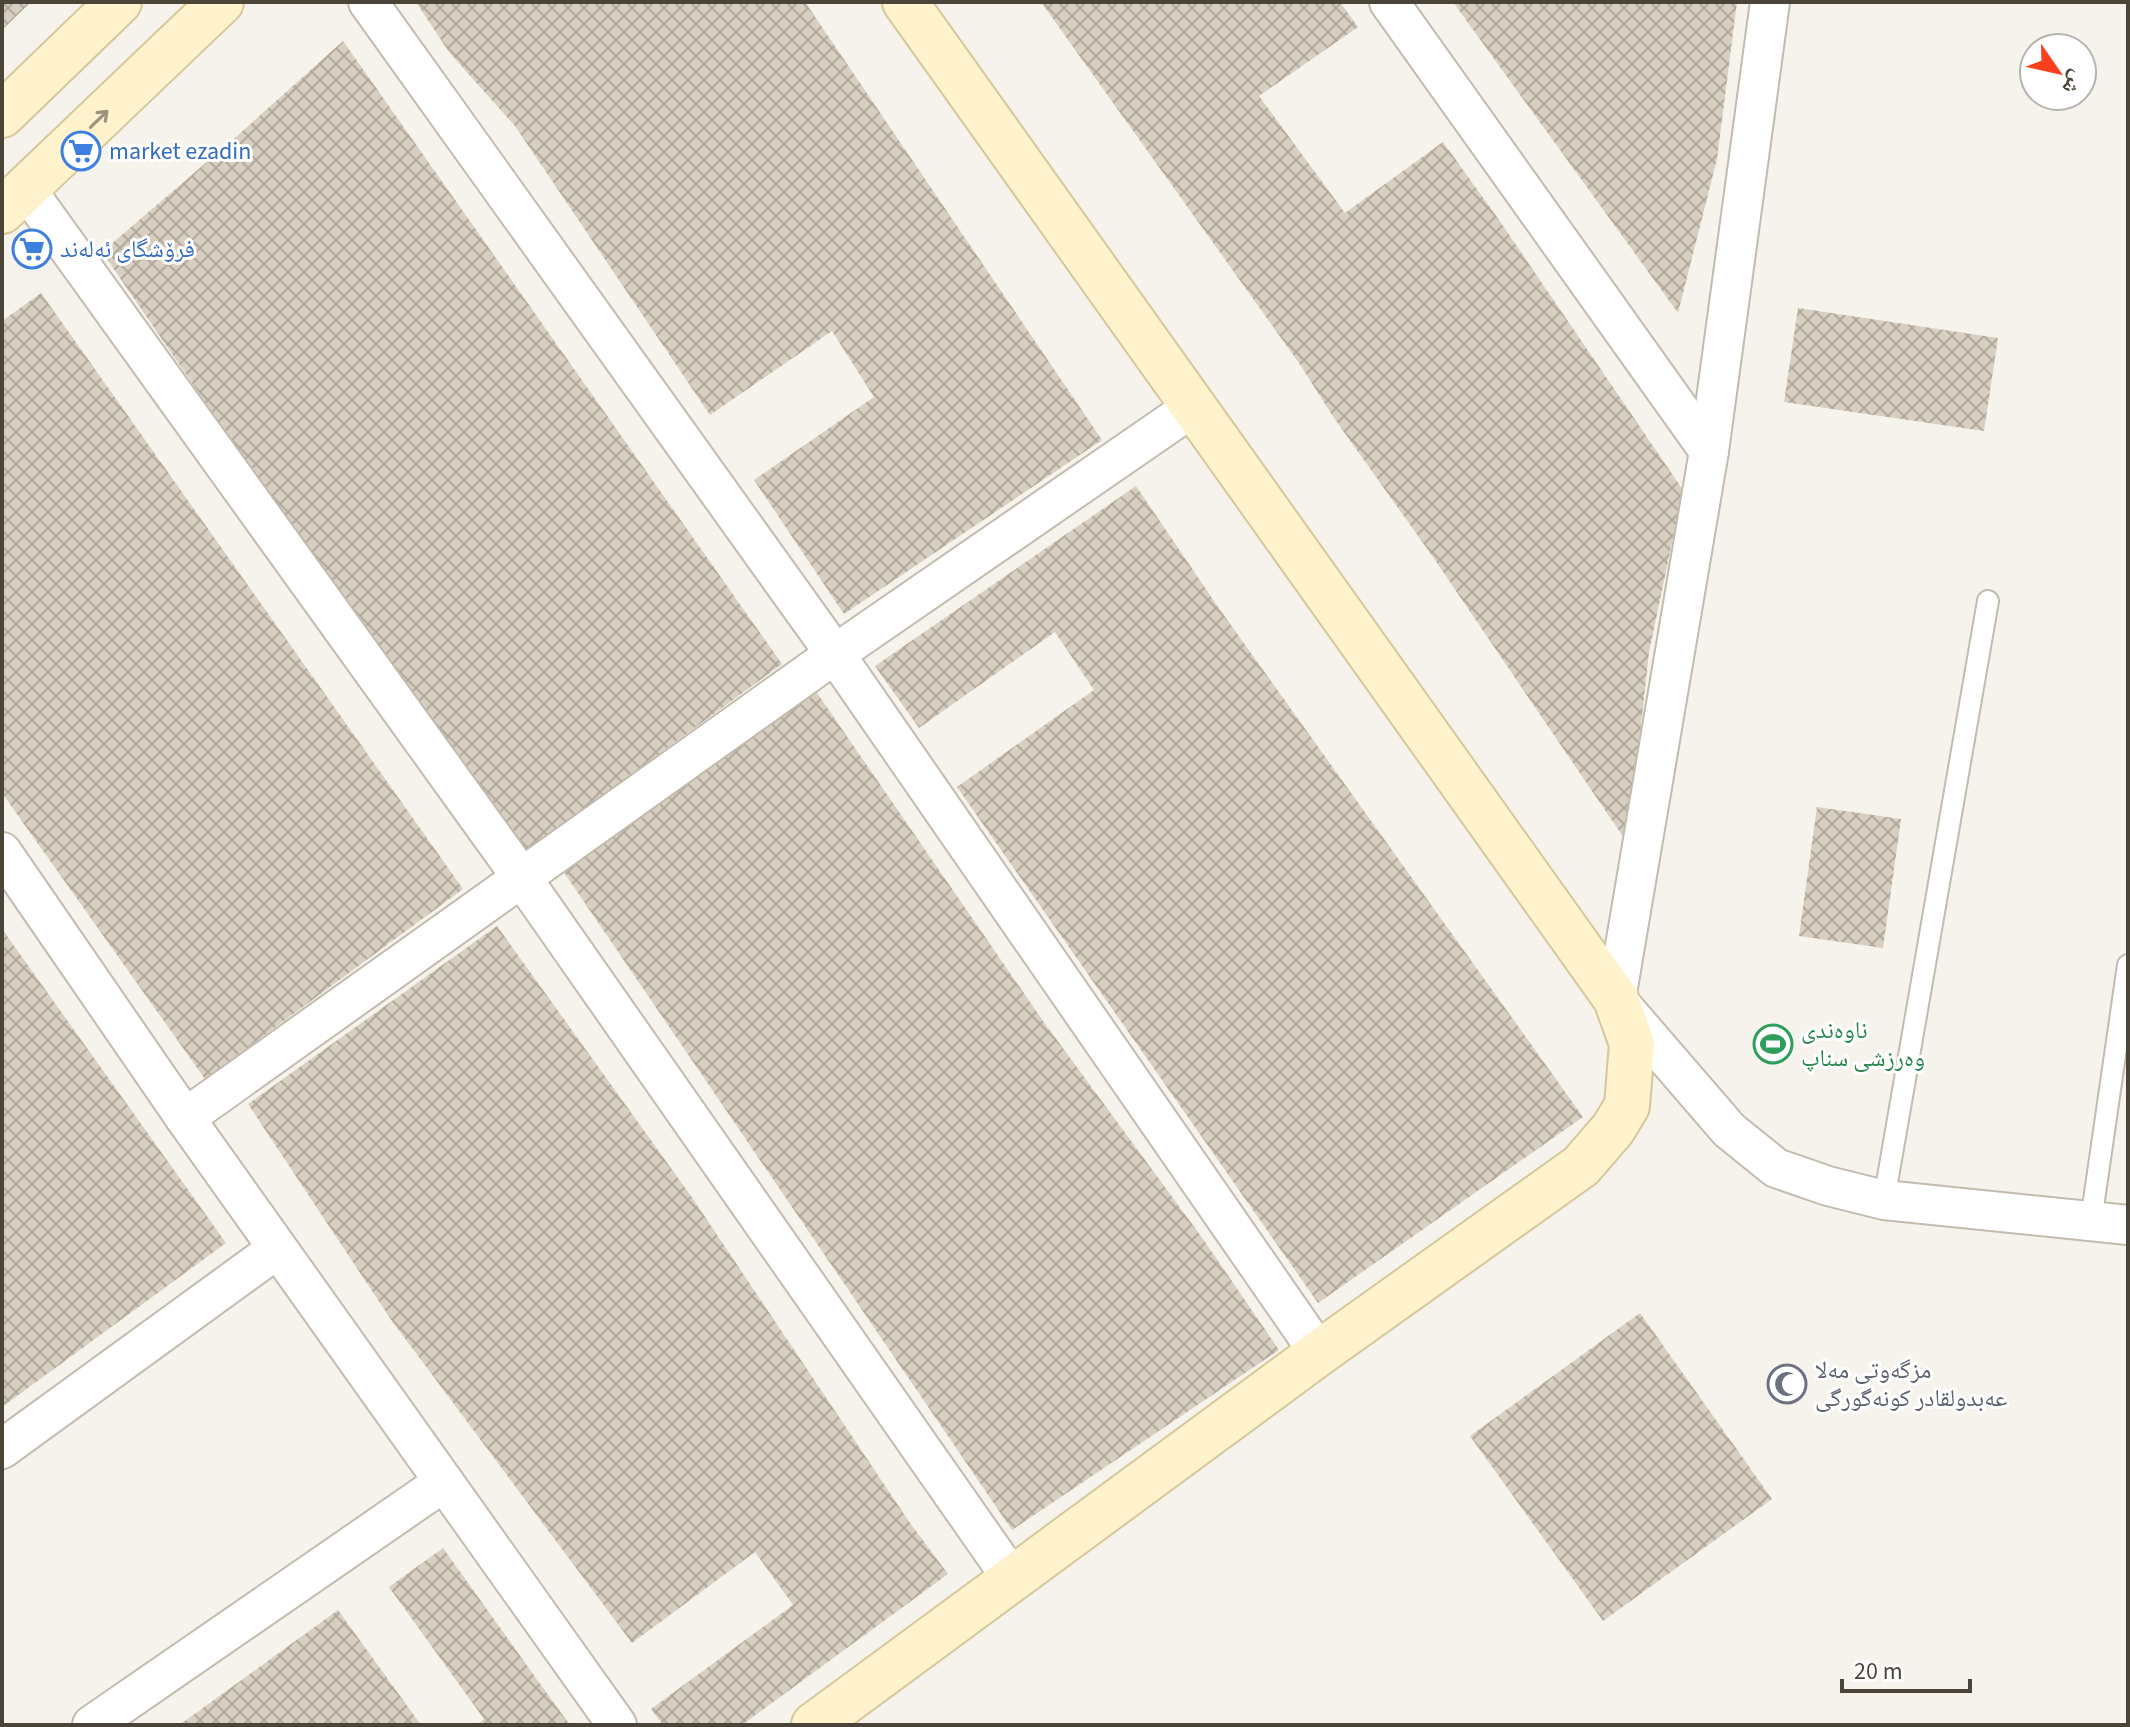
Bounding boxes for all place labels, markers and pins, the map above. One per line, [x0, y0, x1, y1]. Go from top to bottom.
supermarket icon: market ezadin [60, 130, 102, 172]
place label: market ezadin [109, 134, 251, 169]
supermarket icon: فرۆشگای ئەلەند [11, 228, 53, 270]
place label: فرۆشگای ئەلەند [60, 232, 195, 267]
place label: ناوەندی وەرزشی سناپ [1801, 1013, 1925, 1076]
sports icon: ناوەندی وەرزشی سناپ [1752, 1023, 1794, 1065]
place label: مزگەوتی مەلا عەبدولقادر کونەگورگی [1815, 1353, 2007, 1416]
mosque icon: مزگەوتی مەلا عەبدولقادر کونەگورگی [1766, 1363, 1808, 1405]

